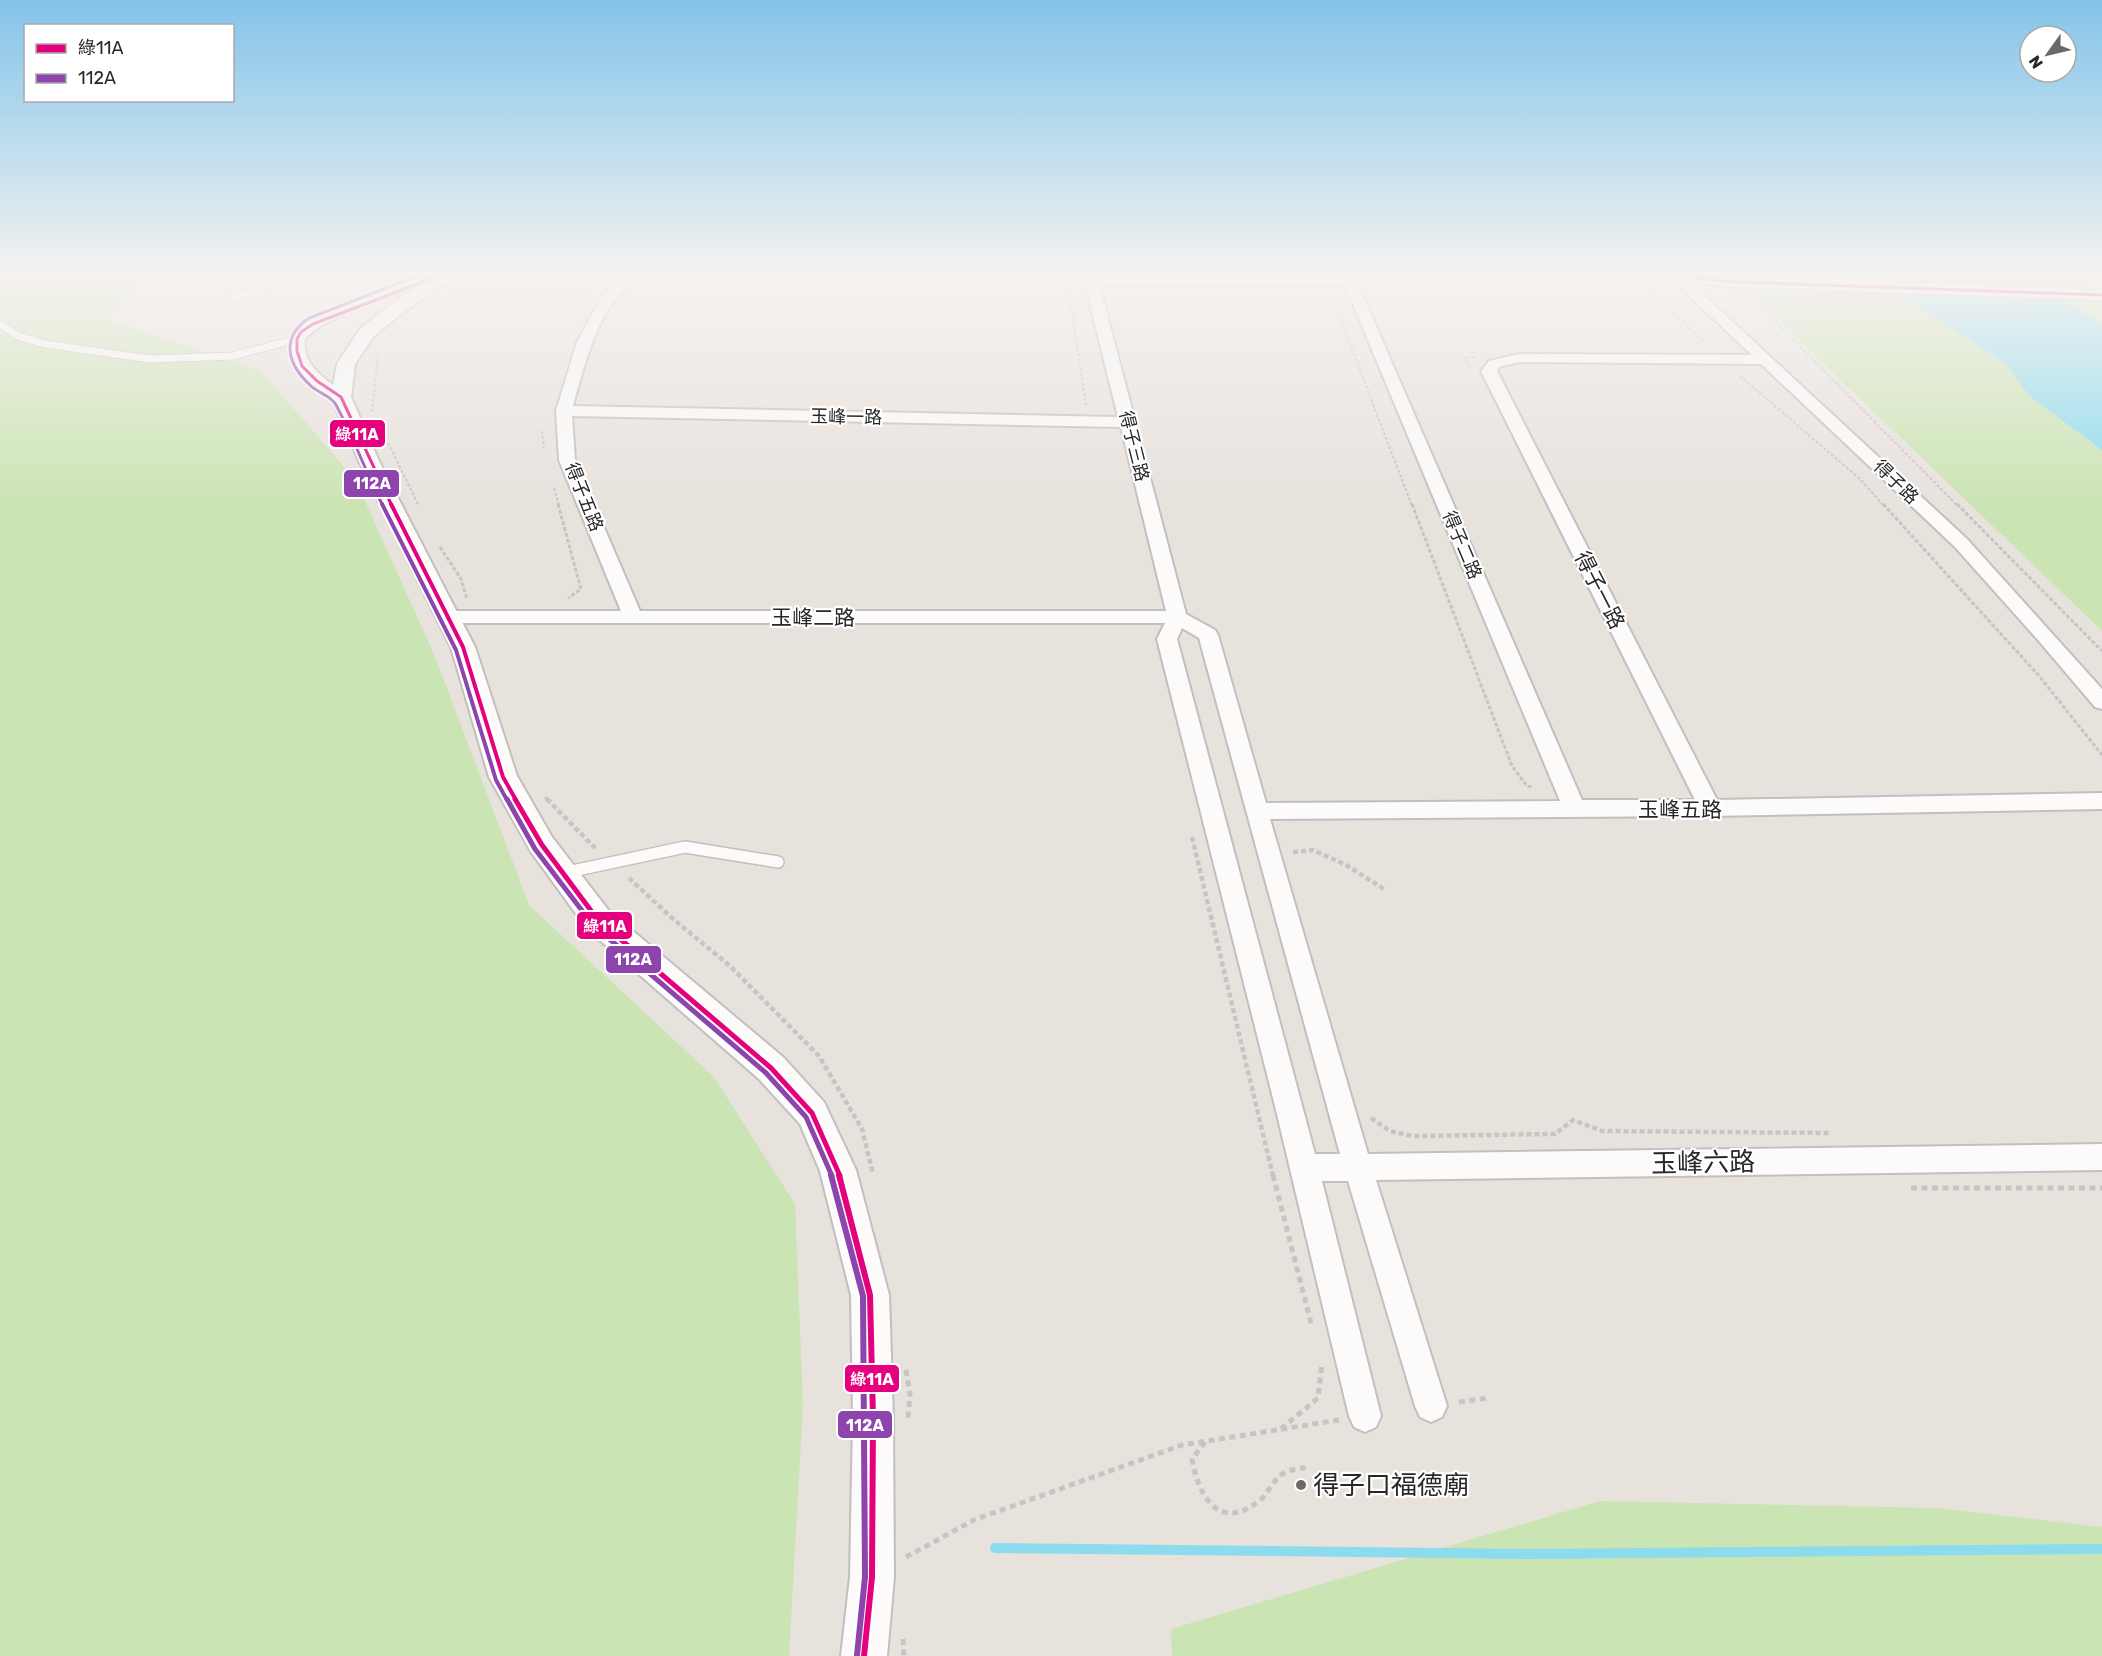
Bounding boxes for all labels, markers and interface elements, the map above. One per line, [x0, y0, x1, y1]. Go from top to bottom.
legend [24, 24, 234, 102]
north arrow [2018, 24, 2078, 84]
text: 綠11A [78, 37, 123, 59]
text: N [2025, 52, 2047, 72]
text: 112A [78, 67, 116, 89]
street label: 玉峰一路 [810, 405, 882, 429]
street label: 得子三路 [1115, 408, 1153, 484]
line badge: 綠11A [329, 419, 386, 448]
text: 綠11A [335, 425, 379, 444]
street label: 得子路 [1869, 455, 1923, 509]
street label: 得子五路 [560, 460, 608, 534]
line badge: 112A [343, 469, 400, 498]
text: 112A [353, 474, 391, 493]
street label: 得子二路 [1438, 508, 1486, 582]
street label: 得子一路 [1570, 547, 1630, 633]
street label: 玉峰二路 [771, 605, 855, 630]
street label: 玉峰五路 [1638, 797, 1722, 822]
line badge: 綠11A [576, 911, 633, 940]
text: 綠11A [583, 917, 627, 936]
line badge: 112A [605, 945, 662, 974]
text: 112A [614, 950, 652, 969]
street label: 玉峰六路 [1651, 1147, 1755, 1179]
line badge: 綠11A [844, 1364, 900, 1393]
text: 綠11A [850, 1370, 894, 1389]
line badge: 112A [837, 1410, 893, 1439]
text: 112A [846, 1416, 884, 1435]
place label: 得子口福德廟 [1313, 1470, 1469, 1501]
marker: 得子口福德廟 [1294, 1478, 1308, 1492]

